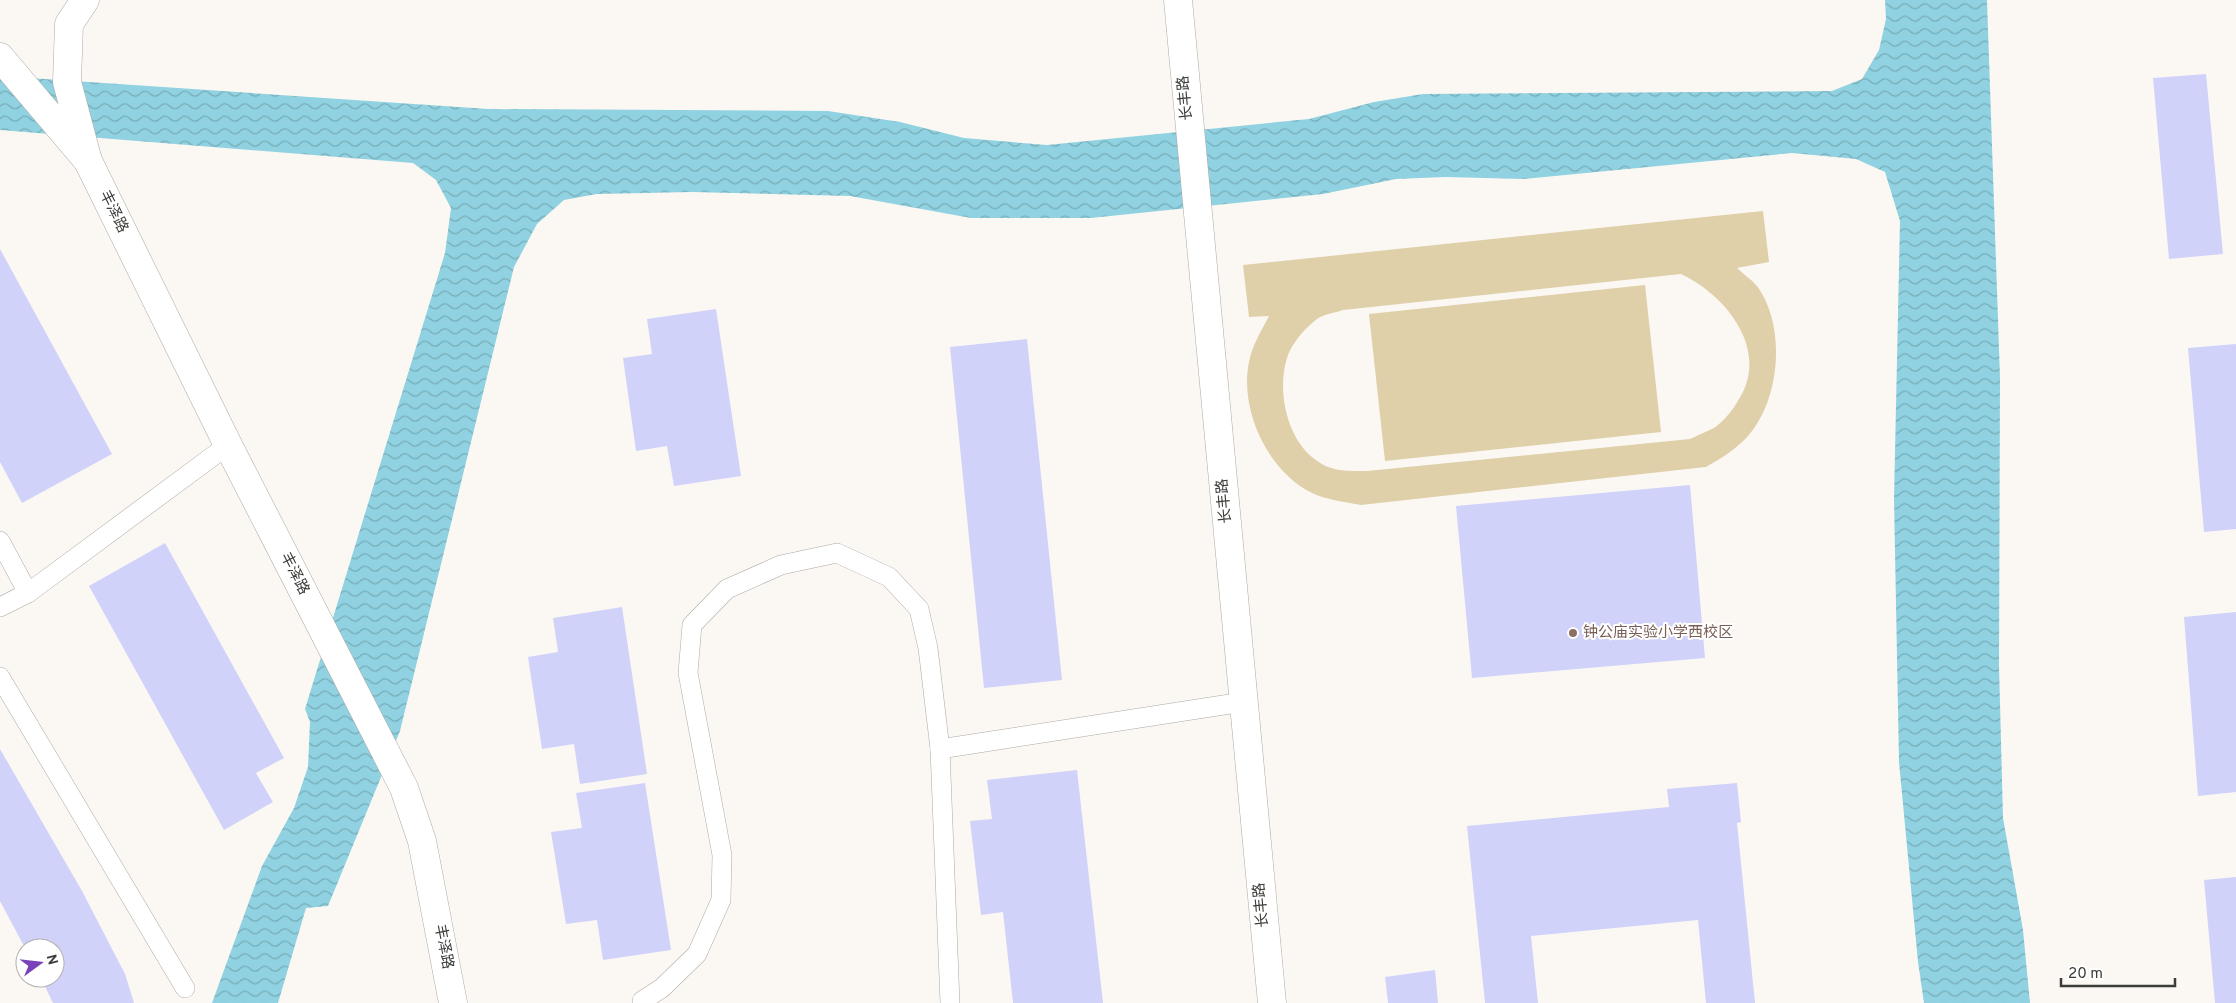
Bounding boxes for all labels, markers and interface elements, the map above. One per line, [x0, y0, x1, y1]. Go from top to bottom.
street label: 长丰路 [1175, 75, 1197, 121]
street label: 丰泽路 [95, 188, 131, 236]
street label: 长丰路 [1214, 478, 1236, 524]
street label: 丰泽路 [275, 550, 313, 598]
place label: 钟公庙实验小学西校区 [1583, 623, 1733, 643]
marker: 钟公庙实验小学西校区 [1567, 627, 1579, 639]
street label: 长丰路 [1251, 882, 1273, 928]
street label: 丰泽路 [429, 923, 457, 971]
north arrow [15, 938, 65, 988]
text: N [42, 953, 61, 967]
scale bar [2061, 956, 2175, 988]
text: 20 m [2068, 965, 2103, 984]

